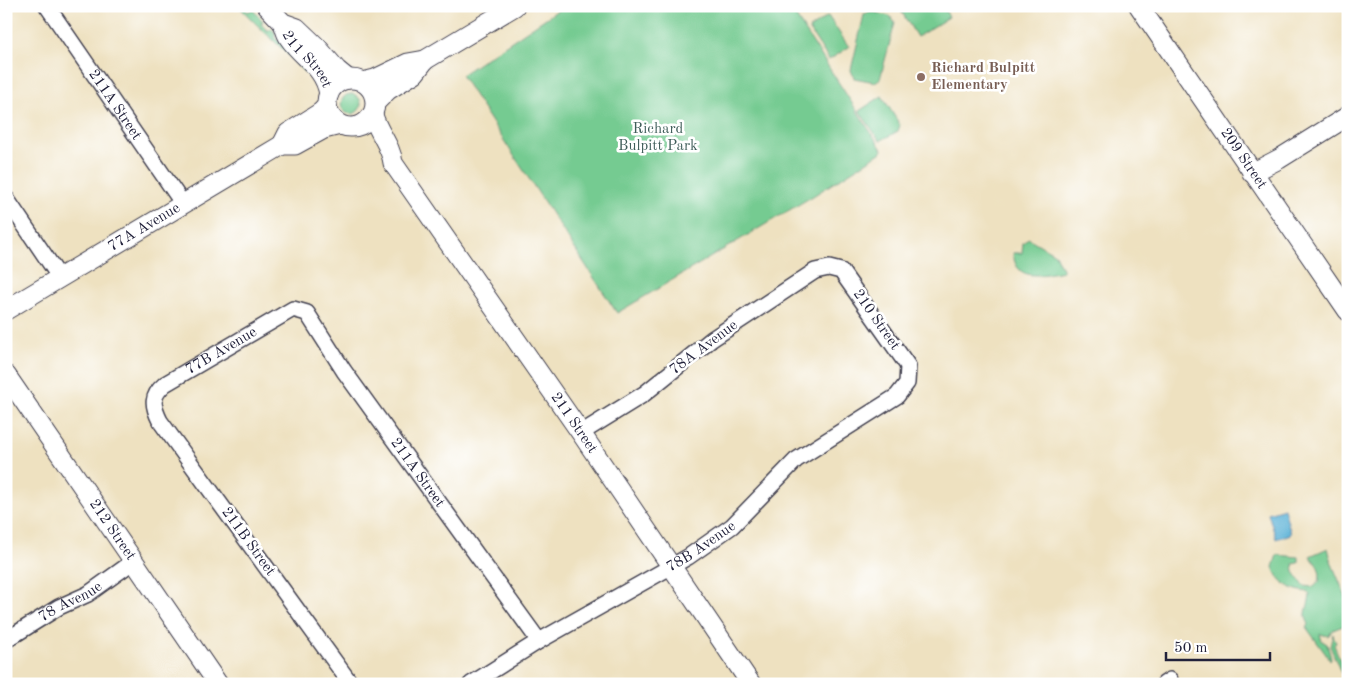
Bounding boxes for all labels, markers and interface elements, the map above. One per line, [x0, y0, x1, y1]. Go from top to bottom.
street label: 211 Street [279, 28, 334, 90]
place label: Richard Bulpitt Elementary [931, 61, 1036, 93]
street label: 211A Street [86, 67, 144, 143]
marker: Richard Bulpitt Elementary [915, 71, 927, 83]
park label: Richard Bulpitt Park [618, 122, 698, 154]
street label: 209 Street [1218, 125, 1270, 192]
street label: 77A Avenue [106, 200, 183, 255]
street label: 210 Street [850, 287, 902, 353]
street label: 78A Avenue [667, 318, 741, 378]
street label: 77B Avenue [183, 324, 260, 378]
street label: 211 Street [548, 390, 600, 456]
street label: 211A Street [388, 435, 447, 510]
street label: 212 Street [86, 497, 138, 563]
street label: 211B Street [218, 505, 278, 579]
street label: 78B Avenue [664, 518, 738, 575]
street label: 78 Avenue [36, 579, 105, 625]
scale bar [1166, 630, 1270, 662]
text: 50 m [1174, 641, 1208, 656]

